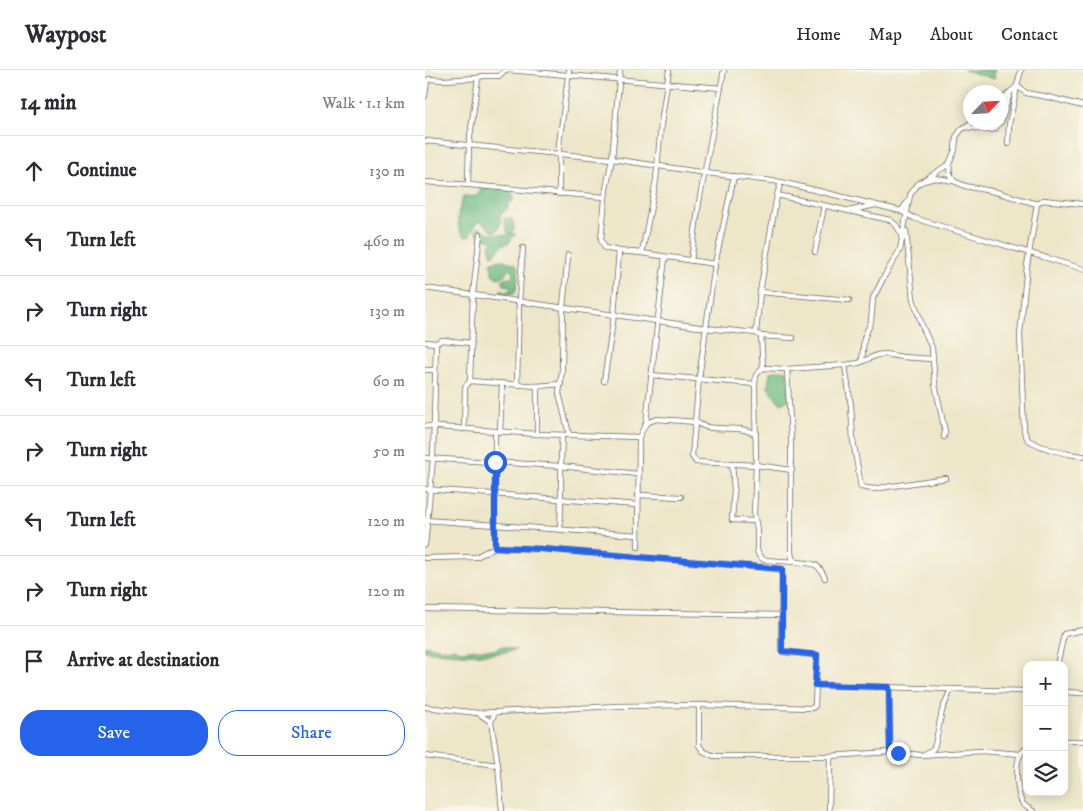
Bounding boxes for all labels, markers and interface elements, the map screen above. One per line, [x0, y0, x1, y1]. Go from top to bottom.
text: Waypost [25, 20, 106, 50]
text: Home [796, 24, 841, 46]
text: Map [869, 24, 902, 46]
text: About [930, 24, 973, 46]
text: Contact [1001, 24, 1058, 46]
north arrow [963, 85, 1008, 130]
text: 14 min [20, 90, 76, 116]
text: Walk · 1.1 km [322, 93, 405, 113]
icon: ahead [20, 157, 48, 185]
text: Continue [67, 159, 137, 182]
text: 130 m [369, 161, 405, 181]
icon: left [20, 227, 48, 255]
text: Turn left [67, 229, 136, 252]
text: 460 m [363, 231, 405, 251]
icon: right [20, 297, 48, 325]
text: Turn right [67, 299, 147, 322]
text: 130 m [369, 301, 405, 321]
icon: left [20, 367, 48, 395]
text: Turn left [67, 369, 136, 392]
text: 60 m [373, 371, 405, 391]
icon: right [20, 437, 48, 465]
text: Turn right [67, 439, 147, 462]
text: 50 m [373, 441, 405, 461]
route start [484, 451, 507, 474]
icon: left [20, 507, 48, 535]
text: Turn left [67, 509, 136, 532]
text: 120 m [367, 511, 405, 531]
icon: right [20, 577, 48, 605]
text: Turn right [67, 579, 147, 602]
text: 120 m [367, 581, 405, 601]
icon: arrive [20, 647, 48, 675]
text: Arrive at destination [67, 649, 219, 672]
map controls [1023, 661, 1068, 796]
button: + [1023, 661, 1068, 706]
button: − [1023, 706, 1068, 751]
button: Save [20, 710, 208, 756]
button: Share [218, 710, 405, 756]
route end [887, 742, 910, 765]
button: layers [1023, 751, 1068, 796]

